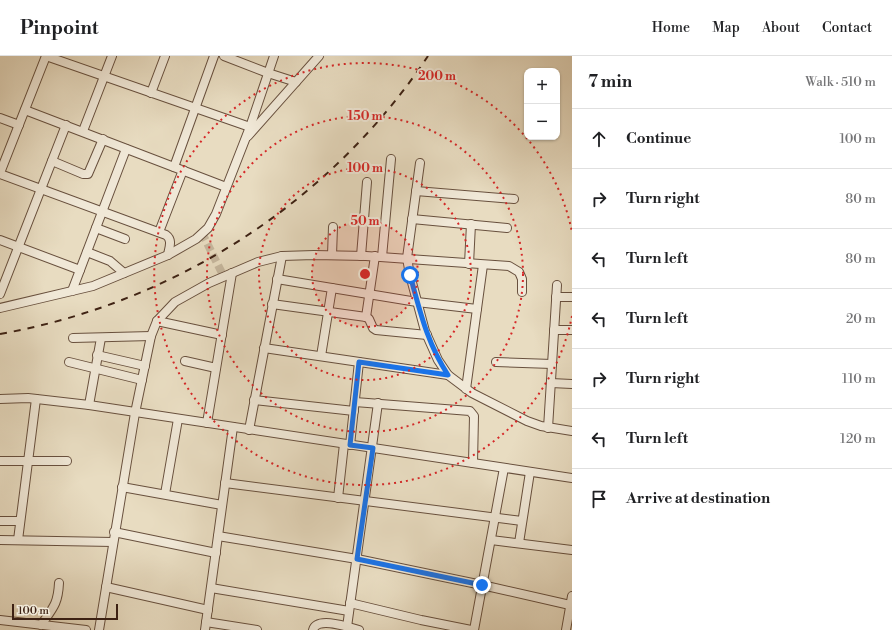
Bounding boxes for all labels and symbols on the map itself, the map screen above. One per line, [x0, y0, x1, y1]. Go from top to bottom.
text: 200 m [418, 69, 456, 84]
text: 150 m [348, 109, 382, 124]
text: 100 m [347, 161, 383, 176]
text: 50 m [350, 214, 380, 229]
route start [401, 266, 419, 284]
centre of rings [358, 267, 372, 281]
route end [473, 576, 491, 594]
scale bar [12, 602, 118, 621]

